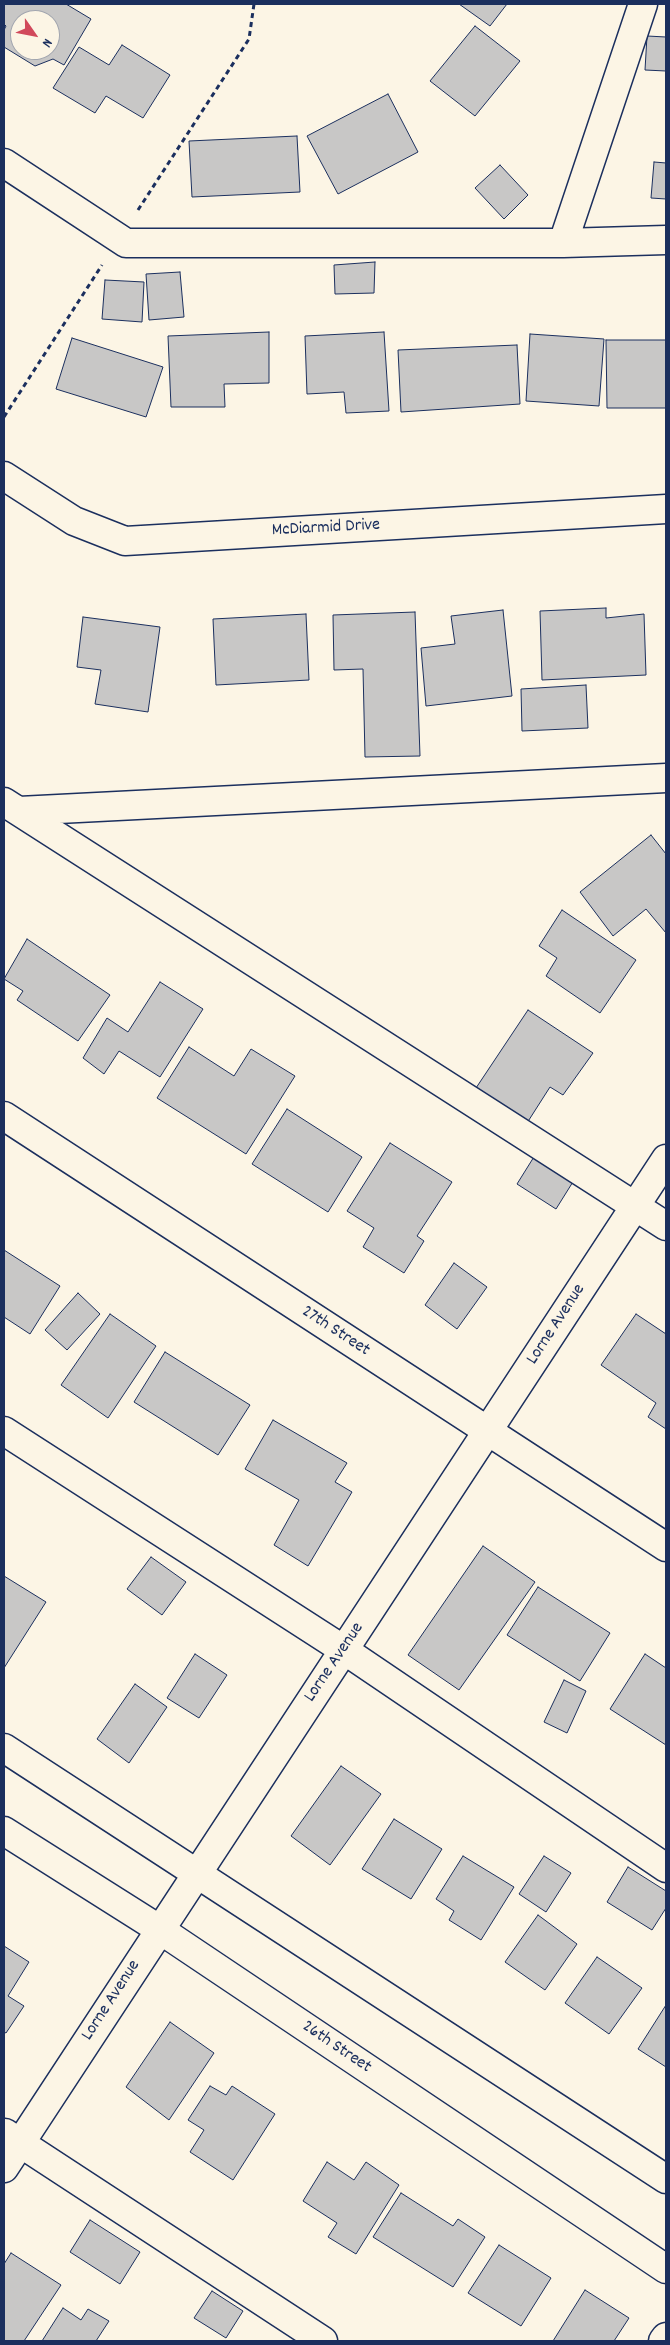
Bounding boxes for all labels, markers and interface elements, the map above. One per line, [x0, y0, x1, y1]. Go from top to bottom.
north arrow [10, 10, 60, 60]
text: N [36, 34, 57, 51]
street label: McDiarmid Drive [271, 515, 381, 543]
street label: Lorne Avenue [523, 1281, 591, 1369]
street label: 27th Street [297, 1302, 373, 1362]
street label: Lorne Avenue [300, 1619, 370, 1707]
street label: Lorne Avenue [78, 1957, 146, 2045]
street label: 26th Street [297, 2017, 375, 2079]

